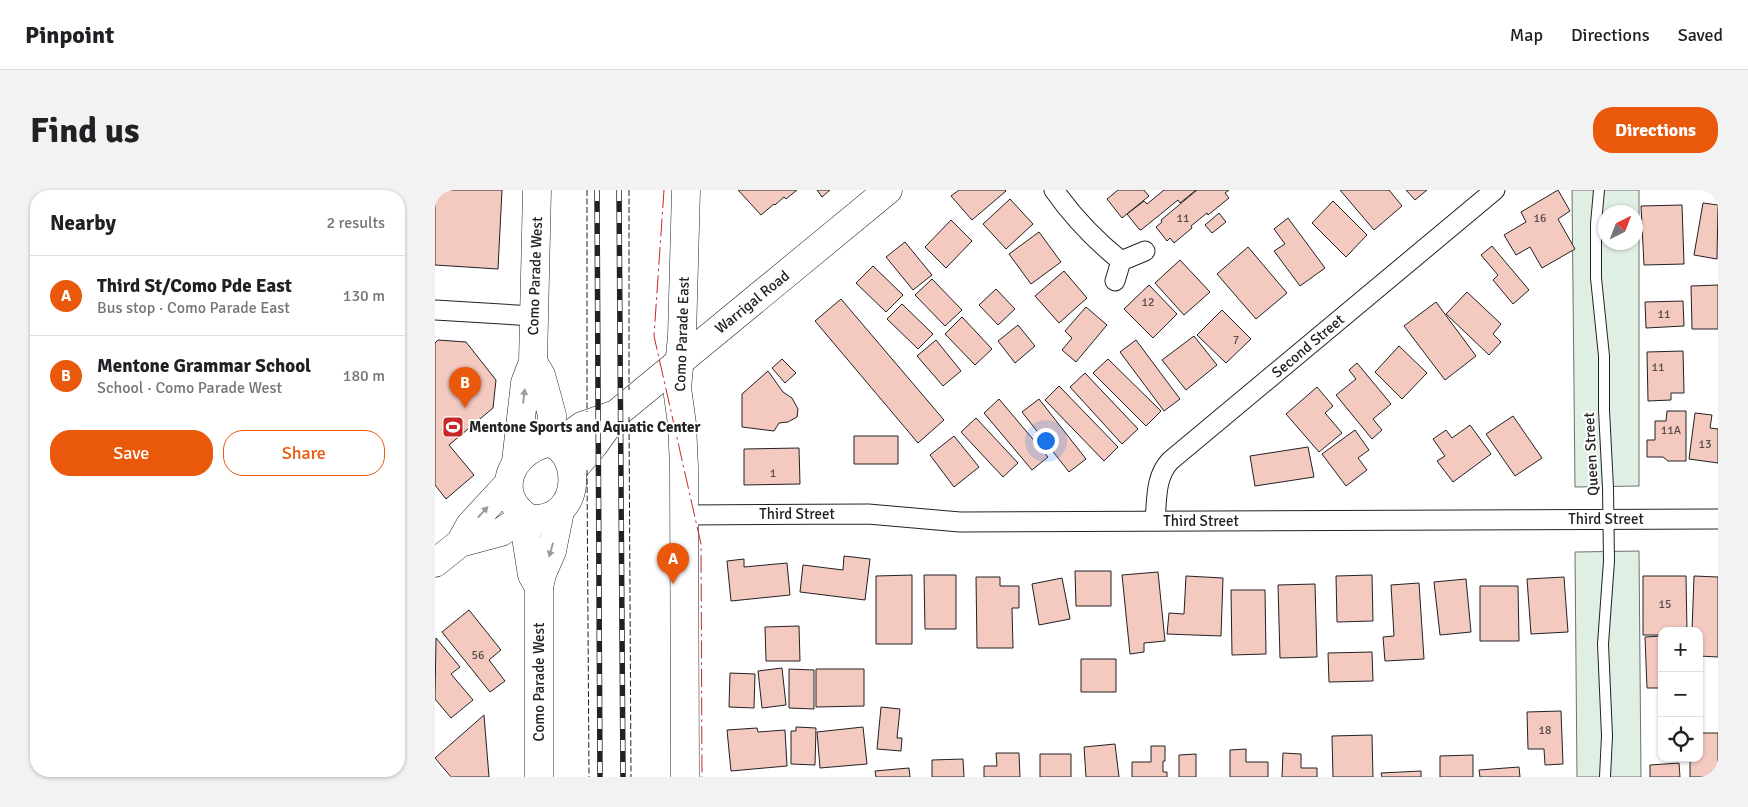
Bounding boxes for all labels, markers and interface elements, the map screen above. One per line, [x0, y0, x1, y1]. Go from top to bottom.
text: Pinpoint [25, 20, 114, 50]
text: Map [1510, 24, 1543, 46]
text: Directions [1571, 24, 1650, 46]
text: Saved [1678, 24, 1723, 46]
button: Directions [1593, 107, 1718, 153]
text: Find us [30, 109, 140, 152]
north arrow [1598, 205, 1643, 250]
text: Nearby [50, 210, 116, 236]
house number: 11 [1177, 211, 1189, 226]
house number: 16 [1534, 211, 1546, 226]
text: 2 results [326, 213, 385, 233]
street label: Como Parade West [524, 216, 546, 336]
street label: Warrigal Road [711, 267, 793, 337]
text: Third St/Como Pde East [97, 274, 292, 298]
street label: Como Parade East [671, 276, 693, 392]
text: A [61, 286, 71, 306]
text: 130 m [343, 286, 385, 306]
house number: 12 [1142, 295, 1154, 310]
text: Bus stop · Como Parade East [97, 298, 290, 318]
house number: 11 [1658, 307, 1670, 322]
street label: Second Street [1268, 310, 1348, 382]
house number: 7 [1233, 333, 1239, 348]
text: Mentone Grammar School [97, 354, 311, 378]
house number: 11 [1652, 360, 1664, 375]
text: B [61, 366, 71, 386]
text: 180 m [343, 366, 385, 386]
pin: B [449, 367, 481, 408]
text: School · Como Parade West [97, 378, 282, 398]
one-way arrow [520, 388, 528, 404]
street label: Queen Street [1580, 412, 1602, 496]
sports icon: Mentone Sports and Aquatic Center [441, 415, 465, 439]
place label: Mentone Sports and Aquatic Center [469, 418, 701, 436]
house number: 11A [1661, 423, 1682, 438]
your location [1033, 428, 1059, 454]
button: Save [50, 430, 213, 476]
button: Share [223, 430, 385, 476]
house number: 13 [1699, 437, 1711, 452]
house number: 1 [770, 466, 776, 481]
street label: Third Street [759, 505, 835, 523]
one-way arrow [477, 506, 489, 518]
street label: Third Street [1568, 510, 1644, 528]
street label: Third Street [1163, 512, 1239, 530]
one-way arrow [547, 542, 555, 557]
pin: A [657, 543, 689, 584]
house number: 15 [1659, 597, 1671, 612]
street label: Como Parade West [530, 623, 548, 741]
map controls [1658, 627, 1703, 762]
button: + [1658, 627, 1703, 672]
house number: 56 [472, 648, 484, 663]
button: − [1658, 672, 1703, 717]
button: locate [1658, 717, 1703, 762]
house number: 18 [1539, 723, 1551, 738]

